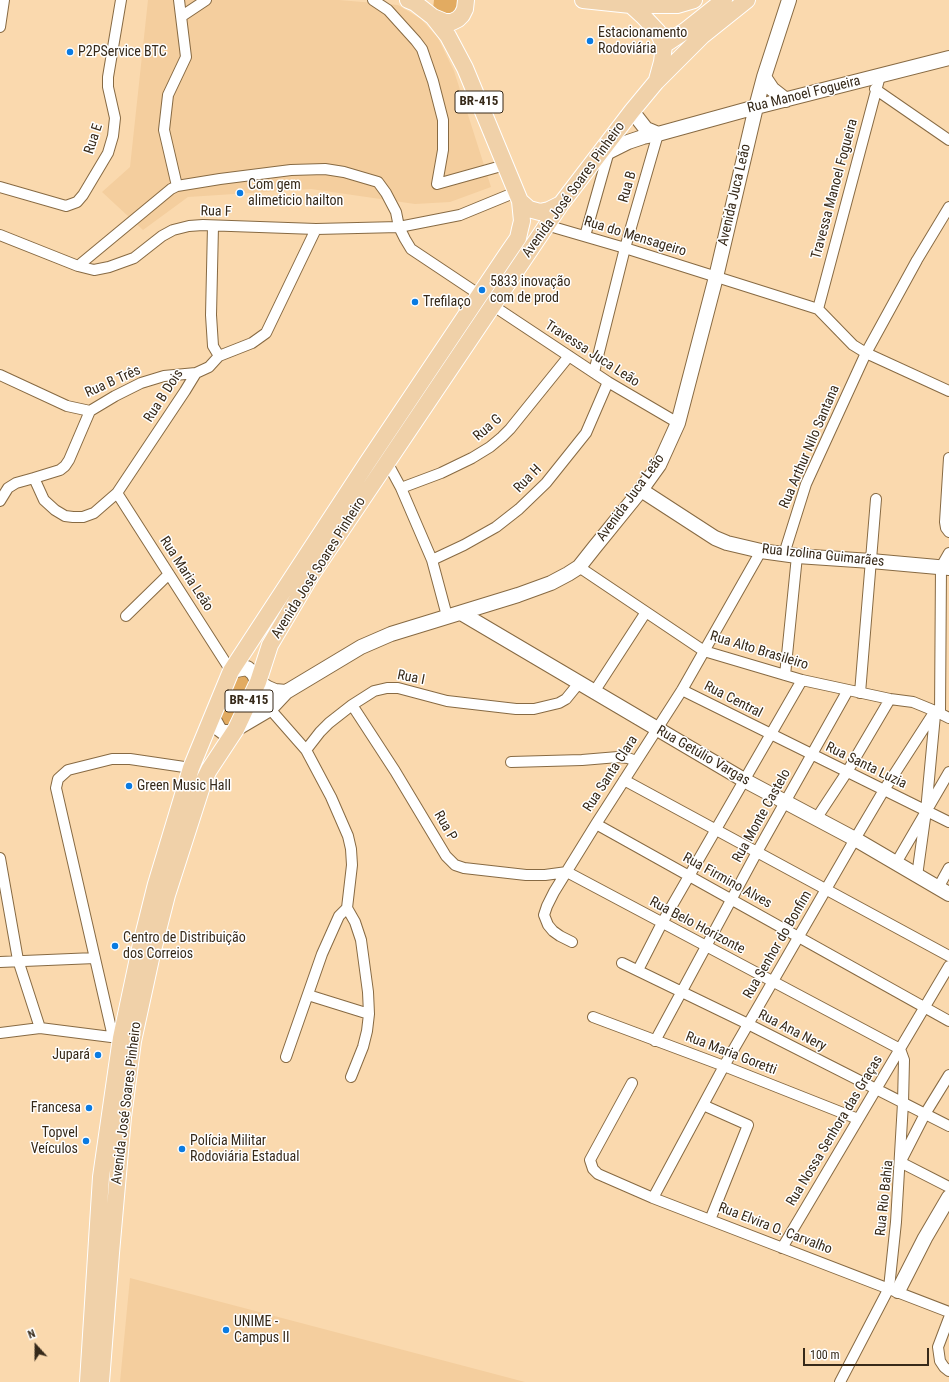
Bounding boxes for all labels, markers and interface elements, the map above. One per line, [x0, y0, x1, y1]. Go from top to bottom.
place label: Estacionamento Rodoviária [598, 25, 687, 58]
marker: Estacionamento Rodoviária [585, 36, 595, 46]
place label: P2PService BTC [78, 44, 167, 60]
marker: P2PService BTC [65, 47, 75, 57]
street label: Rua Manoel Fogueira [746, 73, 862, 117]
road number: BR-415 [455, 91, 503, 113]
street label: Travessa Manoel Fogueira [808, 117, 862, 261]
street label: Avenida José Soares Pinheiro [519, 119, 629, 261]
street label: Rua E [81, 122, 107, 156]
street label: Avenida Juca Leão [715, 142, 755, 248]
street label: Rua B [616, 169, 640, 205]
place label: Com gem alimeticio hailton [248, 177, 343, 210]
marker: Com gem alimeticio hailton [235, 188, 245, 198]
street label: Rua F [200, 203, 232, 221]
street label: Rua do Mensageiro [582, 213, 688, 261]
place label: 5833 inovação com de prod [490, 274, 571, 306]
marker: 5833 inovação com de prod [477, 285, 487, 295]
place label: Trefilaço [423, 294, 471, 310]
marker: Trefilaço [410, 297, 420, 307]
street label: Travessa Juca Leão [542, 317, 642, 391]
street label: Rua B Três [83, 362, 143, 402]
street label: Rua B Dois [141, 366, 187, 426]
street label: Rua Arthur Nilo Santana [776, 383, 844, 511]
street label: Rua G [470, 411, 506, 445]
street label: Avenida Juca Leão [594, 451, 668, 545]
street label: Rua H [511, 461, 545, 497]
street label: Avenida José Soares Pinheiro [268, 494, 370, 642]
street label: Rua Maria Leão [156, 533, 216, 615]
street label: Rua Izolina Guimarães [761, 541, 885, 571]
street label: Rua Alto Brasileiro [708, 628, 810, 674]
street label: Rua I [396, 667, 426, 689]
street label: Rua Central [701, 678, 765, 722]
road number: BR-415 [225, 690, 273, 712]
street label: Rua Getúlio Vargas [653, 723, 753, 789]
street label: Rua Santa Clara [580, 733, 642, 815]
street label: Rua Santa Luzia [823, 739, 909, 793]
street label: Rua Monte Castelo [729, 766, 795, 866]
place label: Green Music Hall [137, 778, 231, 794]
marker: Green Music Hall [124, 781, 134, 791]
street label: Rua P [430, 808, 460, 844]
street label: Rua Firmino Alves [680, 850, 774, 912]
street label: Rua Senhor do Bonfim [740, 888, 816, 1002]
street label: Rua Belo Horizonte [646, 894, 748, 958]
place label: Centro de Distribuição dos Correios [123, 930, 246, 962]
marker: Centro de Distribuição dos Correios [110, 941, 120, 951]
street label: Rua Ana Nery [755, 1007, 829, 1055]
street label: Avenida José Soares Pinheiro [109, 1021, 145, 1185]
street label: Rua Maria Goretti [683, 1029, 779, 1079]
place label: Jupará [52, 1047, 90, 1063]
marker: Jupará [93, 1050, 103, 1060]
street label: Rua Nossa Senhora das Graças [783, 1053, 887, 1209]
place label: Francesa [31, 1100, 81, 1116]
marker: Francesa [84, 1103, 94, 1113]
place label: Topvel Veículos [31, 1125, 78, 1158]
place label: Polícia Militar Rodoviária Estadual [190, 1133, 299, 1166]
marker: Topvel Veículos [81, 1136, 91, 1146]
marker: Polícia Militar Rodoviária Estadual [177, 1144, 187, 1154]
street label: Rua Rio Bahia [873, 1159, 897, 1237]
street label: Rua Elvira O. Carvalho [716, 1200, 834, 1258]
place label: UNIME - Campus II [234, 1314, 289, 1346]
marker: UNIME - Campus II [221, 1325, 231, 1335]
north arrow [16, 1326, 56, 1366]
text: N [26, 1327, 37, 1342]
scale bar [805, 1340, 931, 1366]
text: 100 m [810, 1348, 840, 1362]

